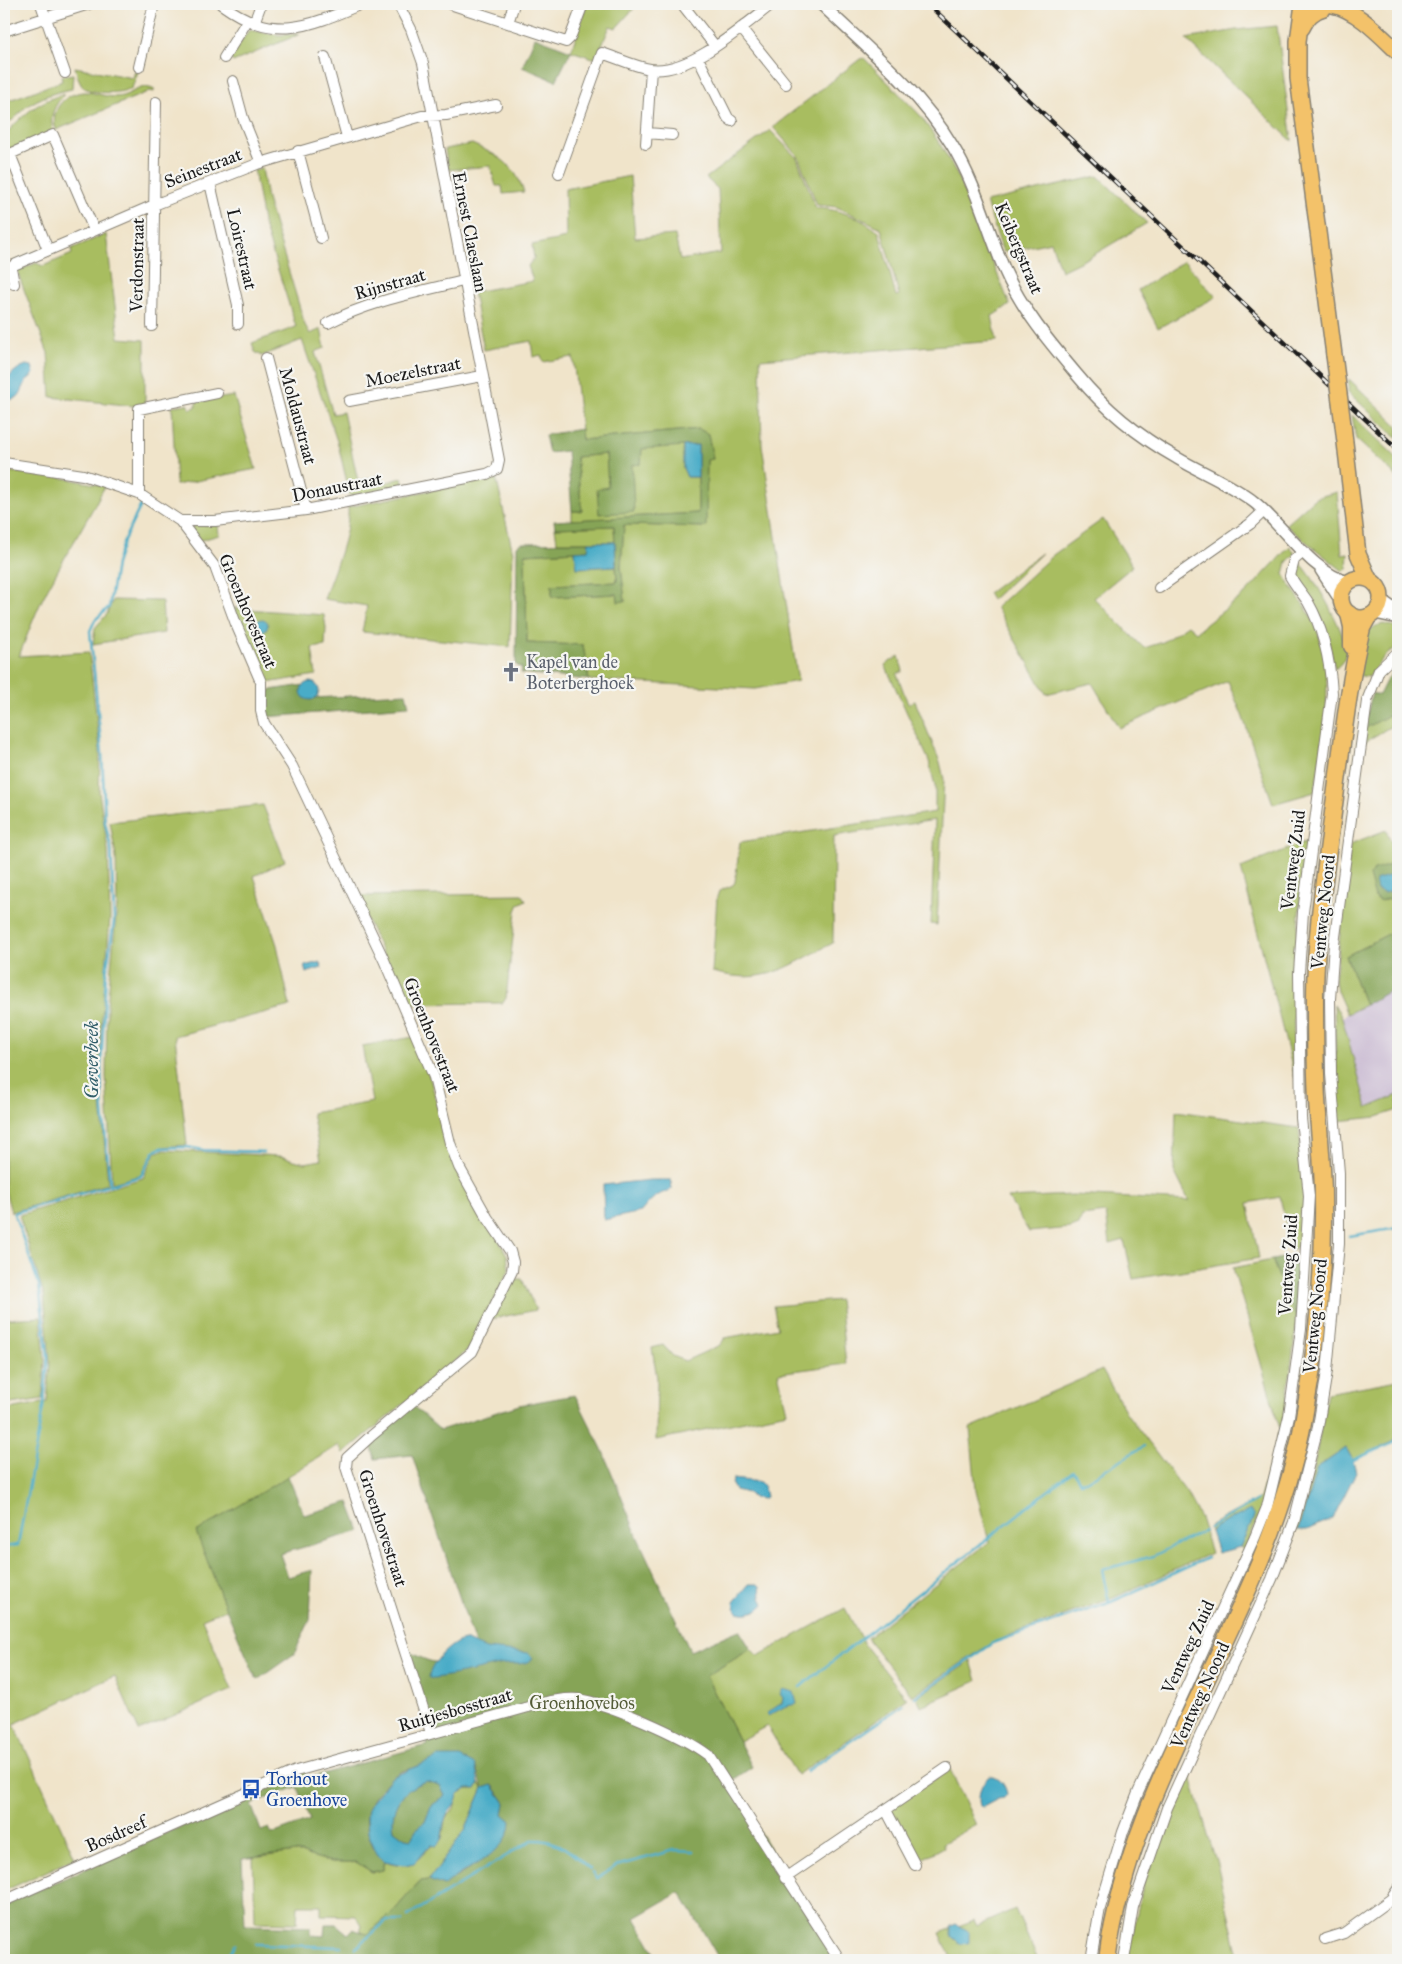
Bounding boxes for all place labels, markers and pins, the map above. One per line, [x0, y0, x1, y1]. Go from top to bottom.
place label: Kapel van de Boterberghoek [526, 651, 635, 695]
church icon: Kapel van de Boterberghoek [500, 661, 522, 683]
place label: Torhout Groenhove [266, 1768, 347, 1811]
bus stop icon: Torhout Groenhove [240, 1778, 262, 1800]

